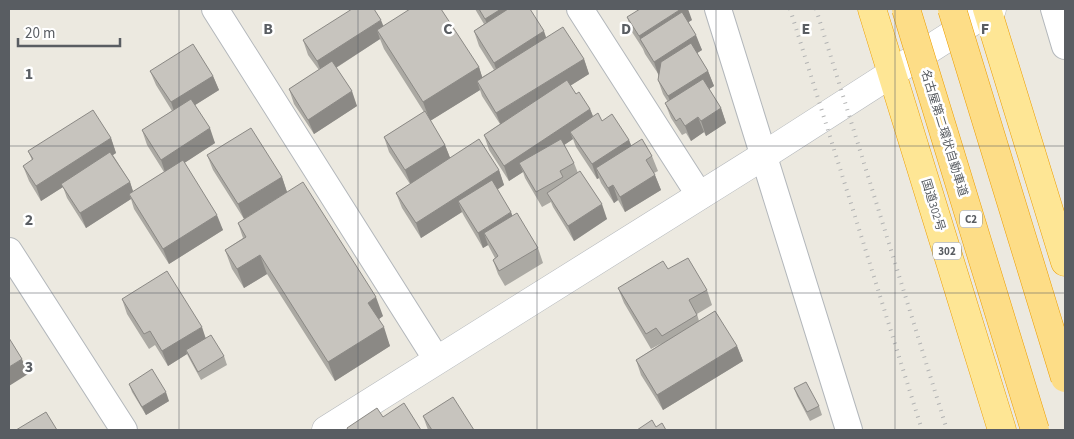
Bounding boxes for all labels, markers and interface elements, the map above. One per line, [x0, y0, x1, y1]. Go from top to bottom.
scale bar [18, 15, 120, 47]
text: B [263, 18, 273, 40]
text: C [443, 18, 453, 40]
text: D [621, 18, 631, 40]
text: E [802, 18, 810, 40]
text: F [981, 18, 989, 40]
text: 20 m [25, 23, 55, 44]
text: 1 [25, 63, 33, 85]
street label: 名古屋第二環状自動車道 [917, 67, 971, 199]
street label: 国道302号 [917, 177, 949, 233]
text: 2 [25, 209, 33, 231]
road number: C2 [960, 210, 982, 228]
road number: 302 [933, 242, 961, 260]
text: 3 [25, 356, 33, 378]

